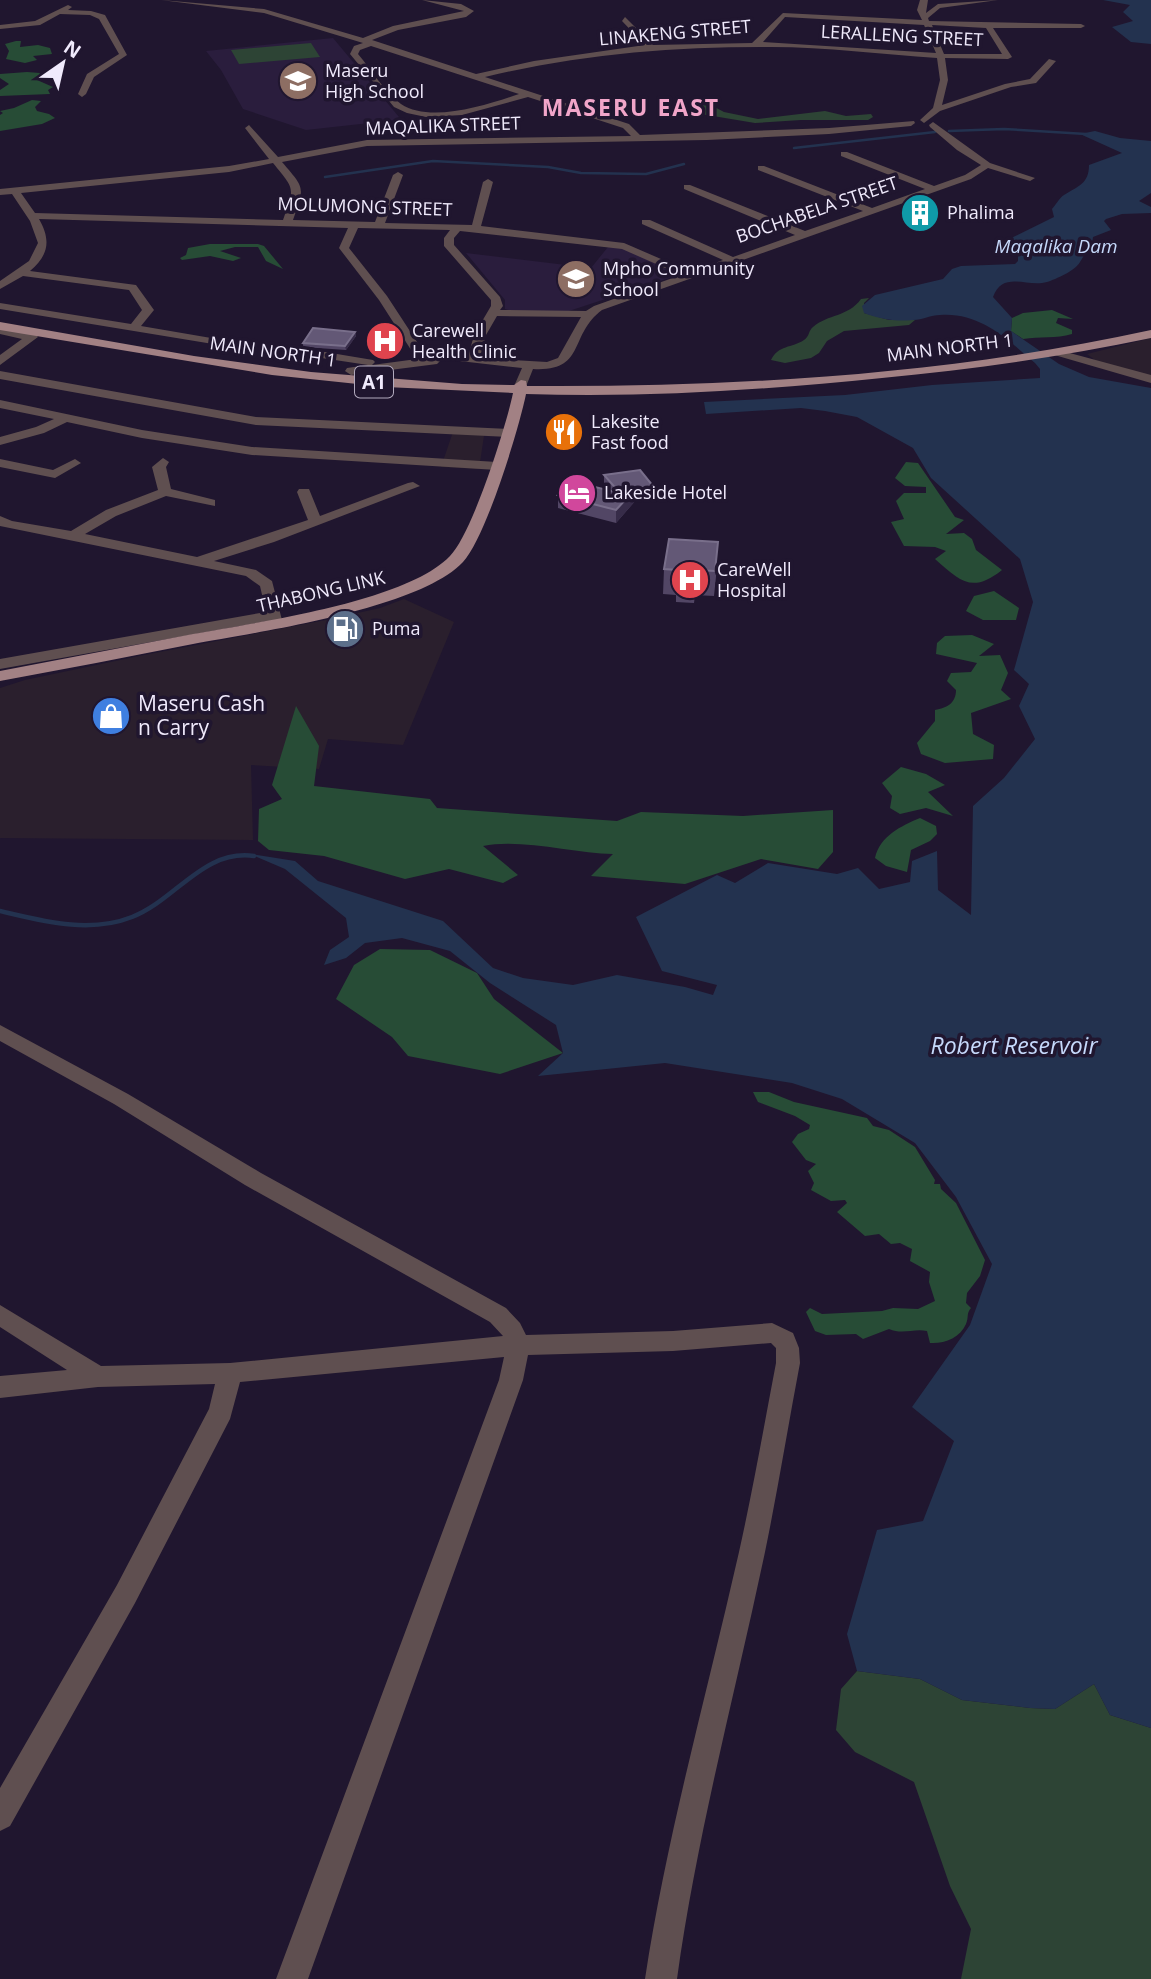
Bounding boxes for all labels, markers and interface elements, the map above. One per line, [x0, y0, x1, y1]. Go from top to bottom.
street label: LINAKENG STREET [598, 13, 752, 51]
street label: LERALLENG STREET [820, 19, 984, 51]
north arrow [28, 28, 98, 98]
text: N [59, 34, 86, 64]
place label: Maseru High School [325, 58, 424, 103]
school or university icon: Maseru High School [277, 60, 319, 102]
district label: MASERU EAST [542, 91, 720, 123]
street label: MAQALIKA STREET [365, 110, 521, 140]
street label: BOCHABELA STREET [733, 170, 901, 248]
street label: MOLUMONG STREET [277, 191, 453, 221]
building icon: Phalima [899, 192, 941, 234]
place label: Phalima [947, 200, 1015, 224]
water label: Maqalika Dam [995, 233, 1117, 259]
place label: Mpho Community School [603, 256, 755, 301]
school or university icon: Mpho Community School [555, 258, 597, 300]
place label: Carewell Health Clinic [412, 318, 517, 363]
hospital icon: Carewell Health Clinic [364, 320, 406, 362]
street label: MAIN NORTH 1 [885, 327, 1015, 367]
street label: MAIN NORTH 1 [208, 330, 338, 372]
road number: A1 [355, 366, 393, 398]
place label: Lakesite Fast food [591, 409, 669, 454]
restaurant icon: Lakesite Fast food [543, 411, 585, 453]
hotel icon: Lakeside Hotel [556, 472, 598, 514]
place label: Lakeside Hotel [604, 480, 727, 504]
place label: CareWell Hospital [717, 557, 792, 602]
hospital icon: CareWell Hospital [669, 559, 711, 601]
street label: THABONG LINK [254, 564, 388, 617]
fuel station icon: Puma [324, 608, 366, 650]
place label: Puma [372, 616, 421, 640]
place label: Maseru Cash n Carry [138, 689, 265, 741]
shop icon: Maseru Cash n Carry [90, 695, 132, 737]
water label: Robert Reservoir [931, 1029, 1098, 1061]

